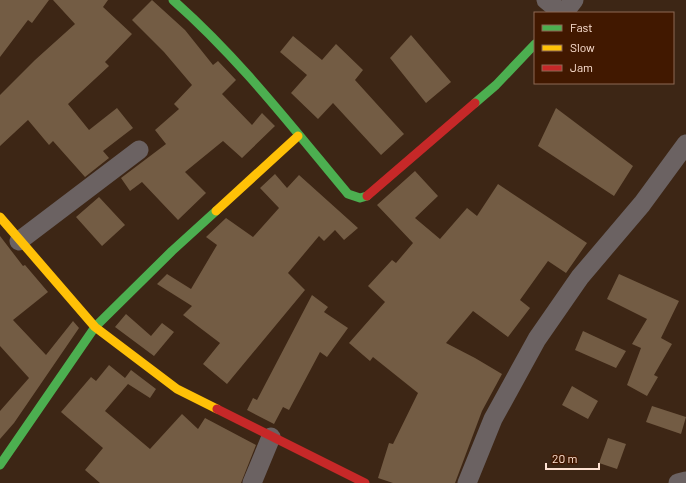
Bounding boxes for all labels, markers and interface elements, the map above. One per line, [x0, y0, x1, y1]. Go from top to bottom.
legend [534, 12, 674, 84]
text: Fast [570, 20, 593, 34]
text: Slow [570, 40, 595, 54]
text: Jam [570, 60, 593, 74]
scale bar [546, 445, 599, 471]
text: 20 m [552, 451, 578, 465]

